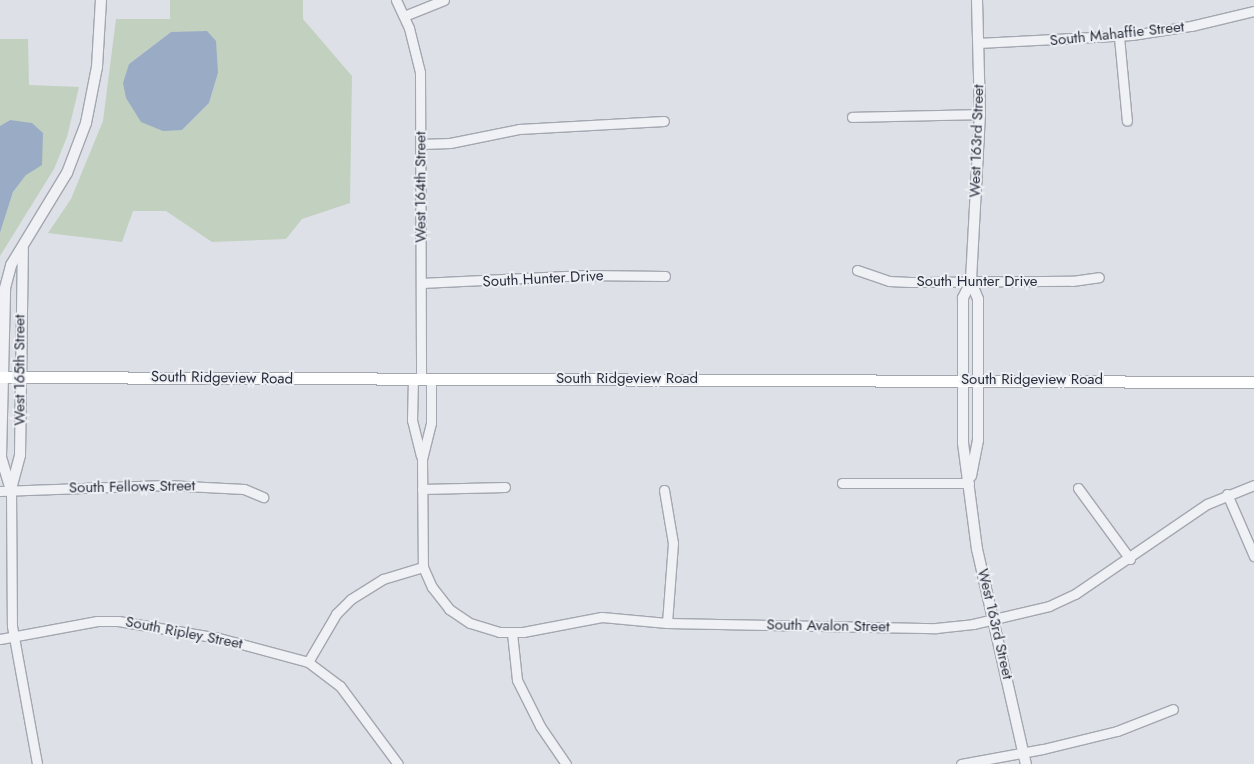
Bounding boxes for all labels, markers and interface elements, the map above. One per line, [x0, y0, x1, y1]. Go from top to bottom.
street label: South Mahaffie Street [1049, 18, 1185, 50]
street label: West 163rd Street [966, 84, 988, 198]
street label: West 164th Street [412, 131, 430, 243]
street label: South Hunter Drive [482, 267, 604, 291]
street label: South Hunter Drive [916, 273, 1038, 291]
street label: West 165th Street [11, 314, 29, 426]
street label: South Ridgeview Road [151, 368, 293, 388]
street label: South Ridgeview Road [556, 370, 698, 388]
street label: South Ridgeview Road [961, 371, 1103, 389]
street label: South Fellows Street [69, 477, 195, 497]
street label: West 163rd Street [974, 567, 1016, 681]
street label: South Ripley Street [124, 613, 244, 653]
street label: South Avalon Street [766, 616, 890, 636]

